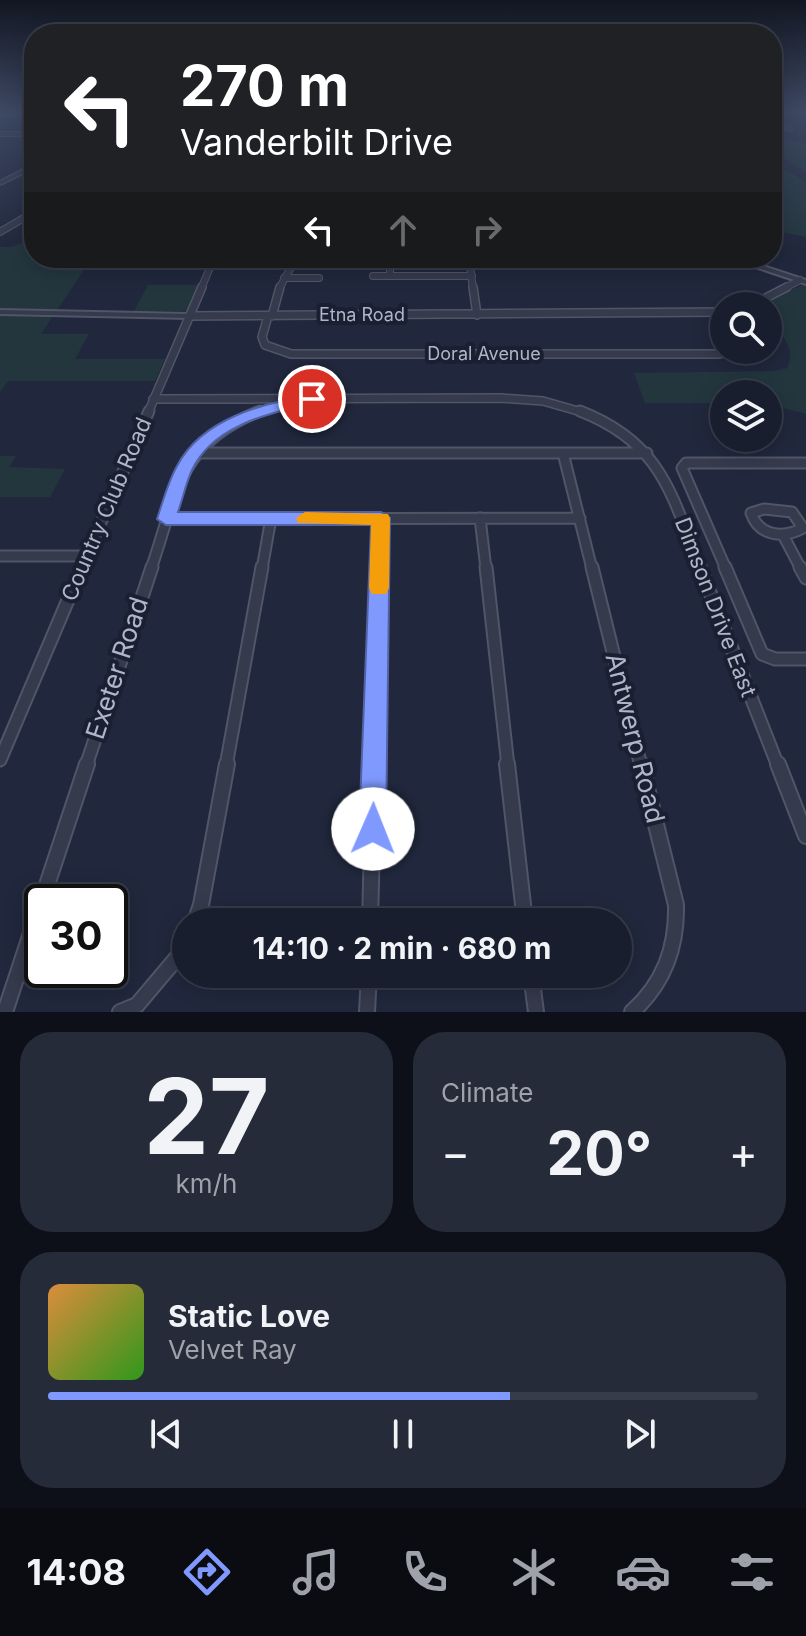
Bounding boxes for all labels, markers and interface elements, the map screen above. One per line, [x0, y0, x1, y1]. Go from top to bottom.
text: 270 m [180, 52, 349, 120]
icon: left [48, 56, 152, 160]
text: Vanderbilt Drive [180, 120, 453, 164]
icon: left [297, 208, 341, 252]
icon: ahead [381, 208, 425, 252]
icon: right [465, 208, 509, 252]
map controls [710, 292, 782, 452]
button: search [710, 292, 782, 364]
street label: Etna Road [319, 304, 405, 325]
street label: Doral Avenue [427, 343, 541, 364]
pin [278, 365, 346, 433]
icon: arrive [290, 377, 334, 421]
button: layers [710, 380, 782, 452]
street label: Country Club Road [56, 413, 156, 605]
street label: Dimson Drive East [670, 514, 762, 700]
street label: Exeter Road [79, 593, 154, 743]
street label: Antwerp Road [599, 650, 672, 826]
position arrow [331, 787, 415, 871]
speed limit sign: 30 [24, 884, 128, 988]
text: 14:10 · 2 min · 680 m [253, 930, 551, 966]
text: 27 [144, 1053, 270, 1179]
text: Climate [441, 1077, 533, 1108]
text: 20° [547, 1117, 652, 1189]
text: − [441, 1126, 470, 1180]
text: + [729, 1126, 758, 1180]
text: km/h [176, 1168, 237, 1199]
text: Static Love [168, 1298, 330, 1334]
text: Velvet Ray [168, 1334, 297, 1365]
icon: previous [144, 1412, 188, 1456]
icon: pause [381, 1412, 425, 1456]
icon: next [618, 1412, 662, 1456]
icon: directions [179, 1544, 235, 1600]
icon: music [288, 1544, 344, 1600]
icon: phone [397, 1544, 453, 1600]
icon: climate [506, 1544, 562, 1600]
icon: car [615, 1544, 671, 1600]
icon: filters [724, 1544, 780, 1600]
text: 14:08 [26, 1550, 126, 1594]

